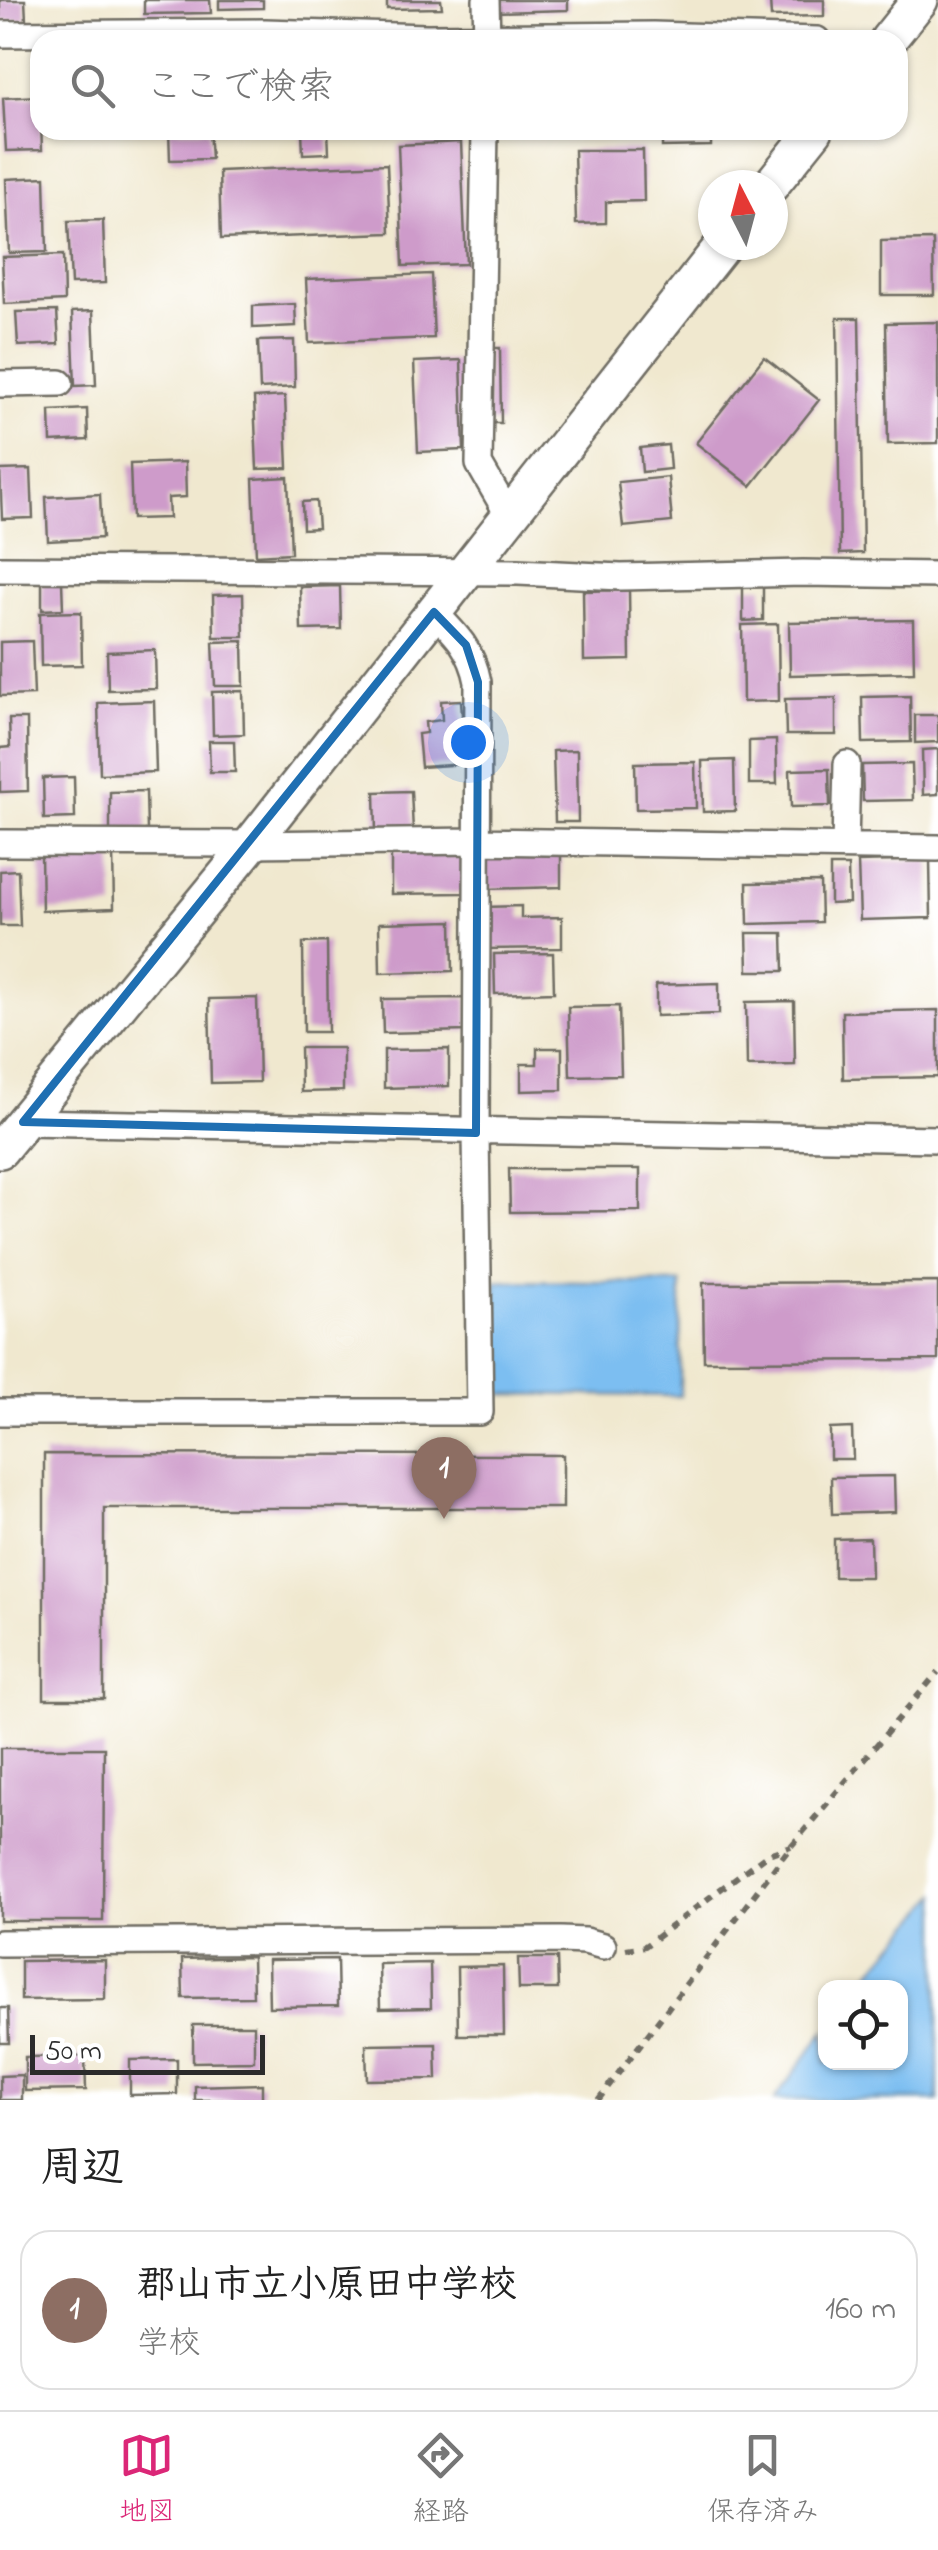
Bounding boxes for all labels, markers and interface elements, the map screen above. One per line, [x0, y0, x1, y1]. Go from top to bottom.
search box [30, 30, 908, 140]
icon: search [65, 58, 120, 113]
text: ここで検索 [145, 61, 335, 117]
north arrow [698, 170, 788, 260]
your location [443, 717, 494, 768]
pin: 1 [412, 1436, 476, 1519]
map controls [818, 1980, 908, 2070]
button: locate [818, 1980, 908, 2070]
scale bar [30, 2030, 265, 2074]
text: 50 m [45, 2032, 102, 2073]
text: 周辺 [40, 2139, 124, 2200]
text: 郡山市立小原田中学校 [137, 2259, 517, 2315]
text: 1 [69, 2287, 80, 2334]
text: 160 m [825, 2287, 896, 2334]
text: 学校 [137, 2321, 201, 2368]
tab: 地図 [119, 2428, 175, 2534]
tab: 経路 [413, 2428, 469, 2534]
tab: 保存済み [707, 2428, 819, 2534]

